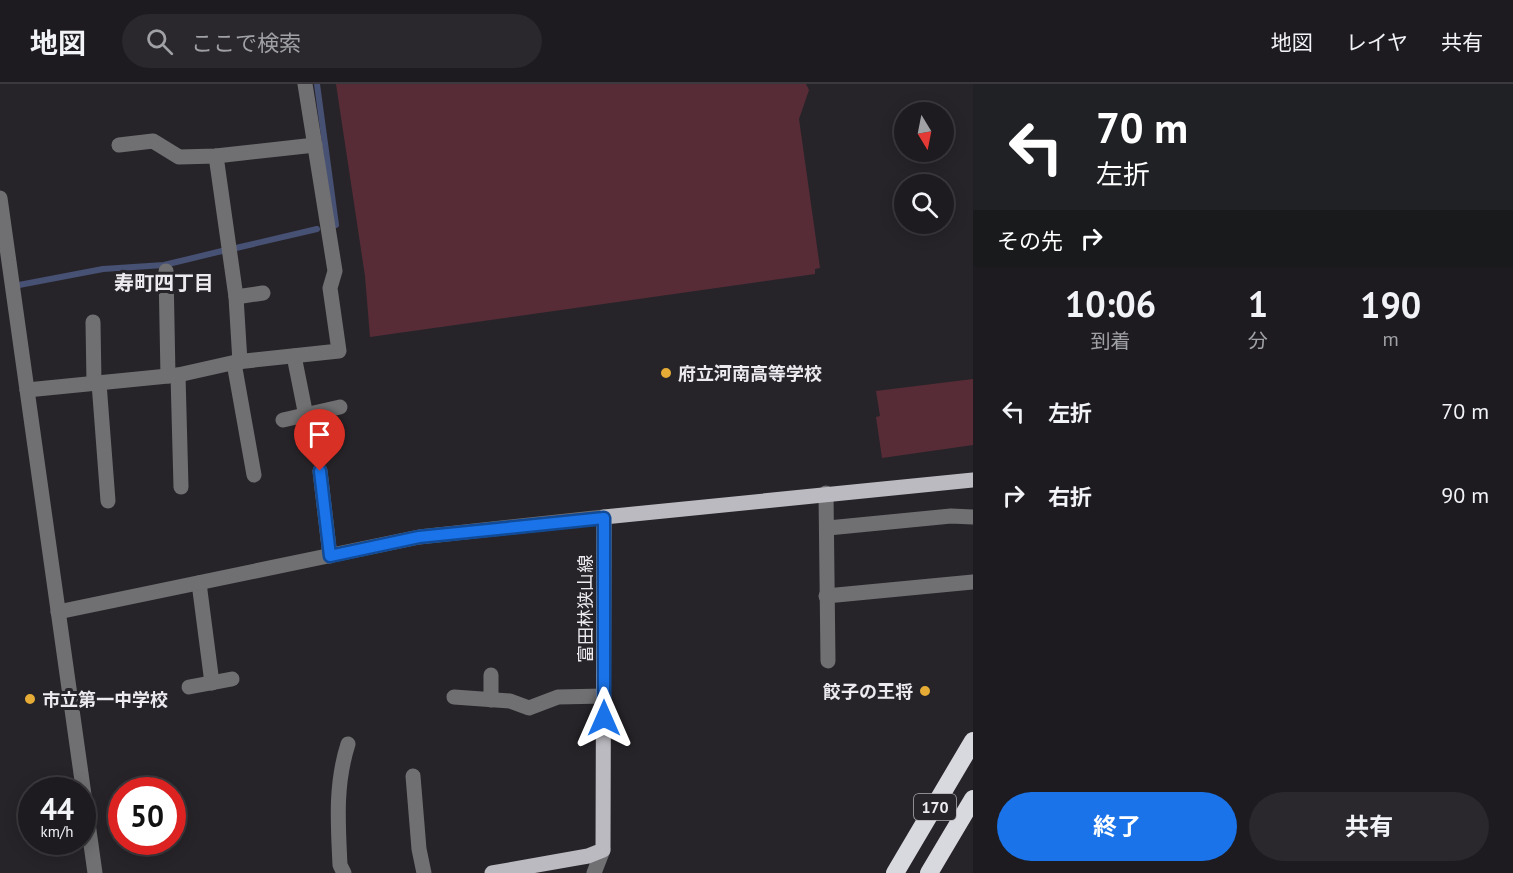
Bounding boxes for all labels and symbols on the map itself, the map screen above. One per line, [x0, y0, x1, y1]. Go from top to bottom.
north arrow [894, 102, 954, 162]
district label: 寿町四丁目 [114, 270, 214, 296]
place label: 府立河南高等学校 [678, 362, 822, 385]
marker: 府立河南高等学校 [659, 366, 673, 380]
pin [294, 409, 345, 471]
street label: 富田林狭山線 [574, 555, 597, 663]
place label: 餃子の王将 [822, 680, 913, 703]
marker: 餃子の王将 [918, 684, 932, 698]
position arrow [572, 686, 636, 750]
place label: 市立第一中学校 [42, 688, 168, 711]
marker: 市立第一中学校 [23, 692, 37, 706]
speed limit sign: 50 [108, 777, 186, 855]
road number: 170 [914, 794, 956, 820]

